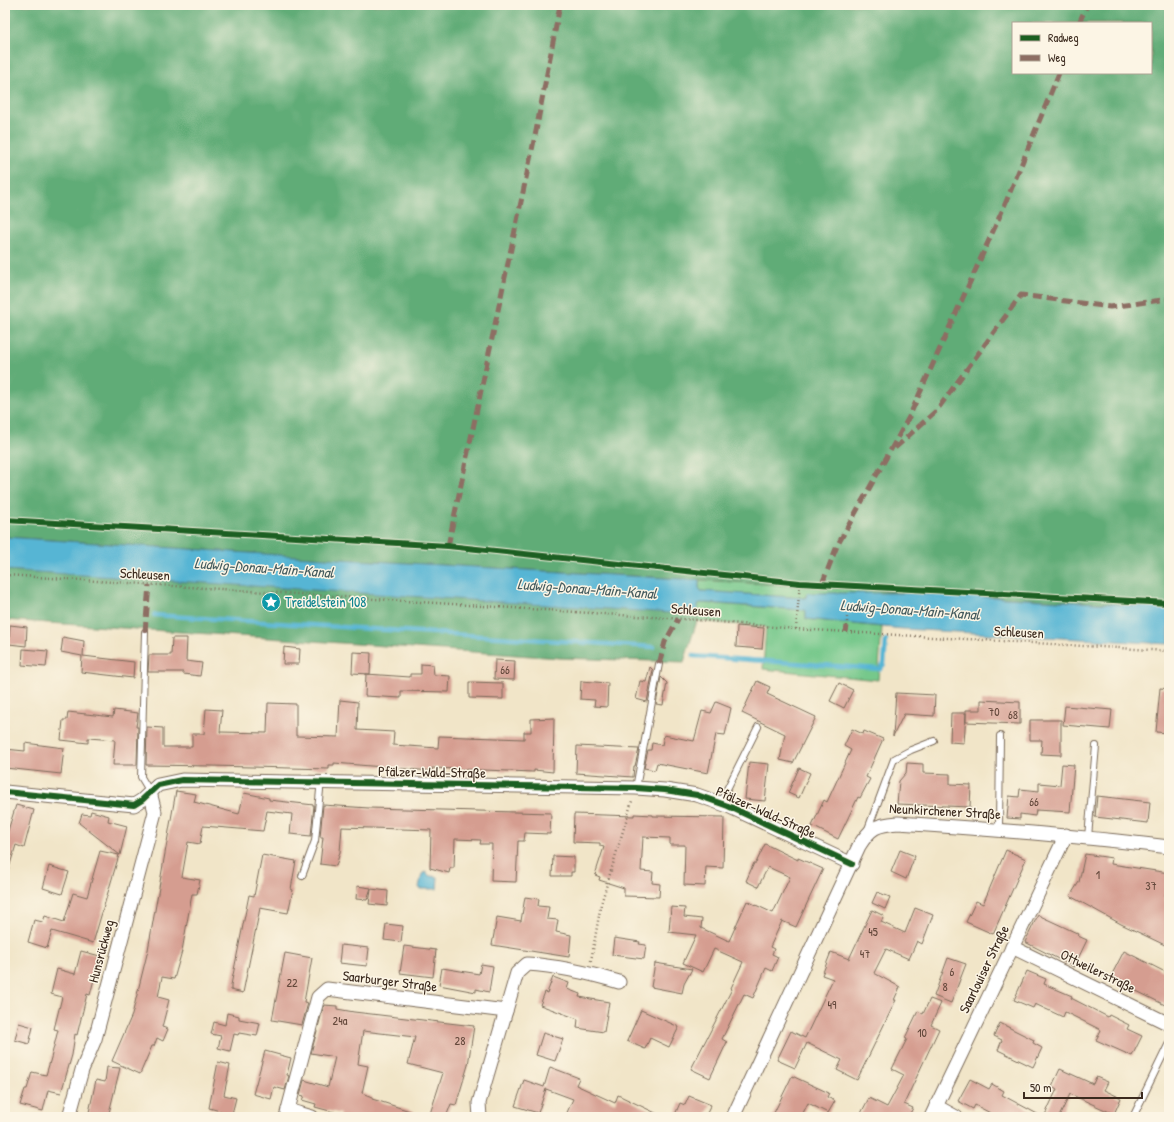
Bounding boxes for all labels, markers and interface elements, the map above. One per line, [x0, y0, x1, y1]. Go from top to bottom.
legend [1012, 22, 1152, 74]
text: Radweg [1048, 29, 1079, 46]
text: Weg [1048, 49, 1066, 66]
water label: Ludwig-Donau-Main-Kanal [194, 552, 335, 583]
street label: Schleusen [120, 563, 170, 584]
water label: Ludwig-Donau-Main-Kanal [517, 573, 658, 604]
place icon: Treidelstein 108 [260, 591, 282, 613]
place label: Treidelstein 108 [285, 592, 366, 611]
water label: Ludwig-Donau-Main-Kanal [840, 594, 981, 625]
street label: Schleusen [670, 598, 722, 621]
street label: Schleusen [994, 621, 1044, 642]
house number: 66 [500, 661, 510, 678]
house number: 70 [988, 703, 1000, 720]
house number: 68 [1008, 706, 1018, 723]
street label: Pfälzer-Wald-Straße [378, 761, 486, 783]
street label: Pfälzer-Wald-Straße [713, 781, 820, 843]
house number: 66 [1029, 793, 1039, 810]
street label: Neunkirchener Straße [889, 798, 1002, 824]
house number: 1 [1096, 866, 1100, 883]
house number: 37 [1145, 877, 1157, 894]
street label: Hunsrückweg [83, 917, 119, 985]
street label: Saarlouiser Straße [954, 921, 1014, 1016]
house number: 45 [868, 923, 878, 940]
street label: Ottweilerstraße [1057, 944, 1139, 998]
house number: 47 [860, 945, 870, 962]
house number: 6 [950, 963, 955, 980]
street label: Saarburger Straße [342, 965, 439, 997]
house number: 22 [286, 974, 298, 991]
house number: 8 [942, 978, 948, 995]
house number: 49 [828, 996, 837, 1013]
house number: 24a [333, 1012, 348, 1029]
house number: 10 [917, 1024, 927, 1041]
house number: 28 [455, 1032, 465, 1049]
scale bar [1024, 1074, 1142, 1100]
text: 50 m [1030, 1079, 1051, 1096]

